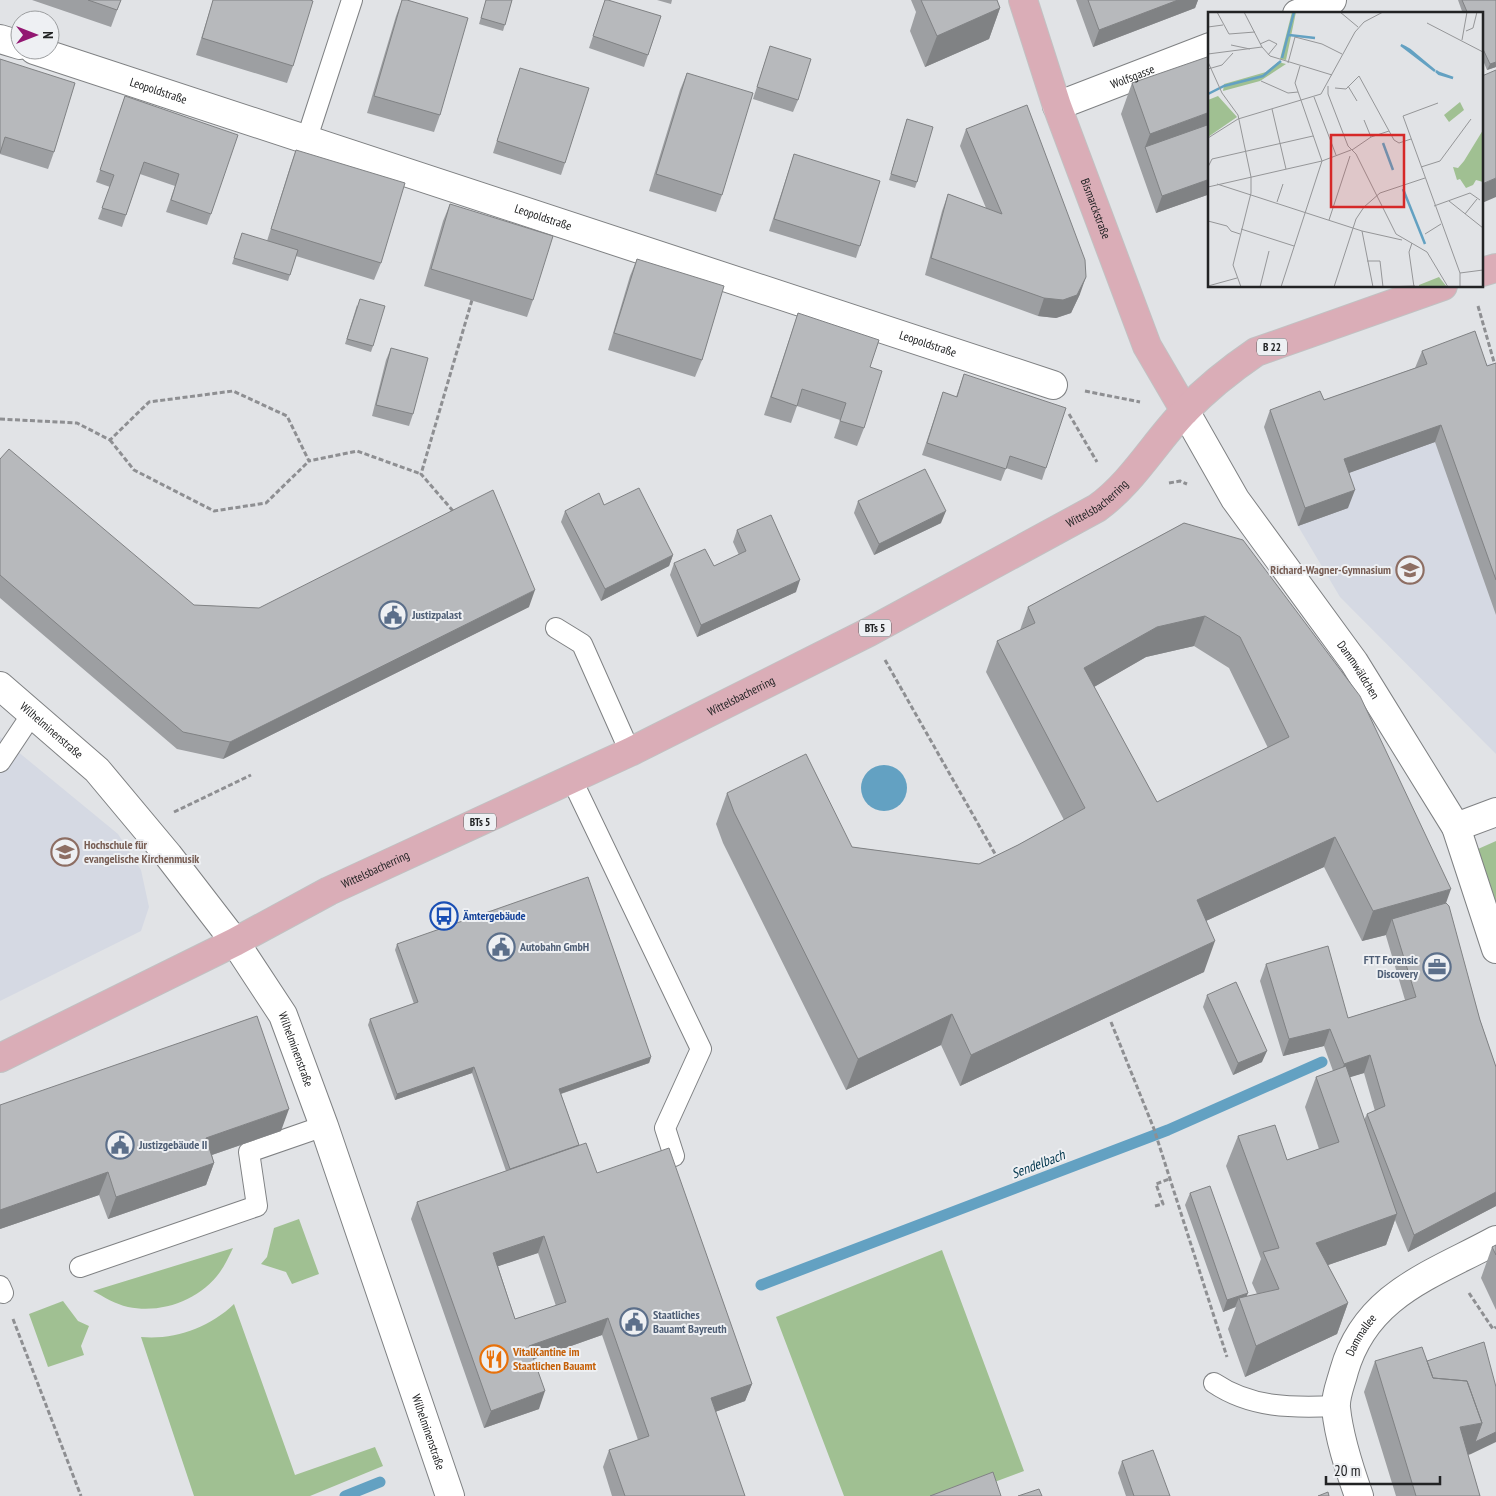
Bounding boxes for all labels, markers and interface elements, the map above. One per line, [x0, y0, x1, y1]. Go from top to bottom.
north arrow [10, 10, 60, 60]
inset map [1208, 12, 1484, 288]
text: N [39, 31, 57, 39]
street label: Wolfsgasse [1108, 61, 1157, 92]
street label: Leopoldstraße [128, 74, 189, 107]
street label: Bismarckstraße [1078, 176, 1114, 241]
street label: Leopoldstraße [513, 201, 574, 233]
street label: Leopoldstraße [898, 327, 959, 360]
road number: B 22 [1257, 338, 1287, 356]
street label: Wittelsbacherring [1063, 476, 1131, 530]
school or university icon: Richard-Wagner-Gymnasium [1395, 555, 1425, 585]
place label: Richard-Wagner-Gymnasium [1270, 562, 1391, 577]
public building icon: Justizpalast [378, 600, 408, 630]
place label: Justizpalast [411, 607, 462, 622]
road number: BTs 5 [859, 620, 891, 636]
street label: Dammwäldchen [1334, 638, 1383, 702]
street label: Wittelsbacherring [705, 673, 777, 719]
street label: Wilhelminenstraße [17, 699, 86, 762]
road number: BTs 5 [464, 814, 496, 830]
school or university icon: Hochschule für evangelische Kirchenmusik [50, 837, 80, 867]
place label: Hochschule für evangelische Kirchenmusik [84, 837, 199, 866]
street label: Wittelsbacherring [339, 847, 411, 891]
bus stop icon: Ämtergebäude [429, 901, 459, 931]
place label: Ämtergebäude [462, 908, 526, 923]
public building icon: Autobahn GmbH [486, 932, 516, 962]
place label: Autobahn GmbH [519, 939, 589, 954]
place label: FTT Forensic Discovery [1364, 952, 1419, 981]
office icon: FTT Forensic Discovery [1422, 952, 1452, 982]
street label: Wilhelminenstraße [275, 1010, 317, 1089]
public building icon: Justizgebäude II [105, 1130, 135, 1160]
place label: Justizgebäude II [138, 1137, 208, 1152]
water label: Sendelbach [1009, 1145, 1068, 1182]
public building icon: Staatliches Bauamt Bayreuth [619, 1307, 649, 1337]
place label: Staatliches Bauamt Bayreuth [653, 1307, 727, 1336]
street label: Dammallee [1342, 1311, 1379, 1358]
restaurant icon: VitalKantine im Staatlichen Bauamt [479, 1344, 509, 1374]
place label: VitalKantine im Staatlichen Bauamt [512, 1344, 596, 1373]
street label: Wilhelminenstraße [409, 1392, 449, 1472]
scale bar [1326, 1454, 1440, 1486]
text: 20 m [1334, 1461, 1360, 1480]

